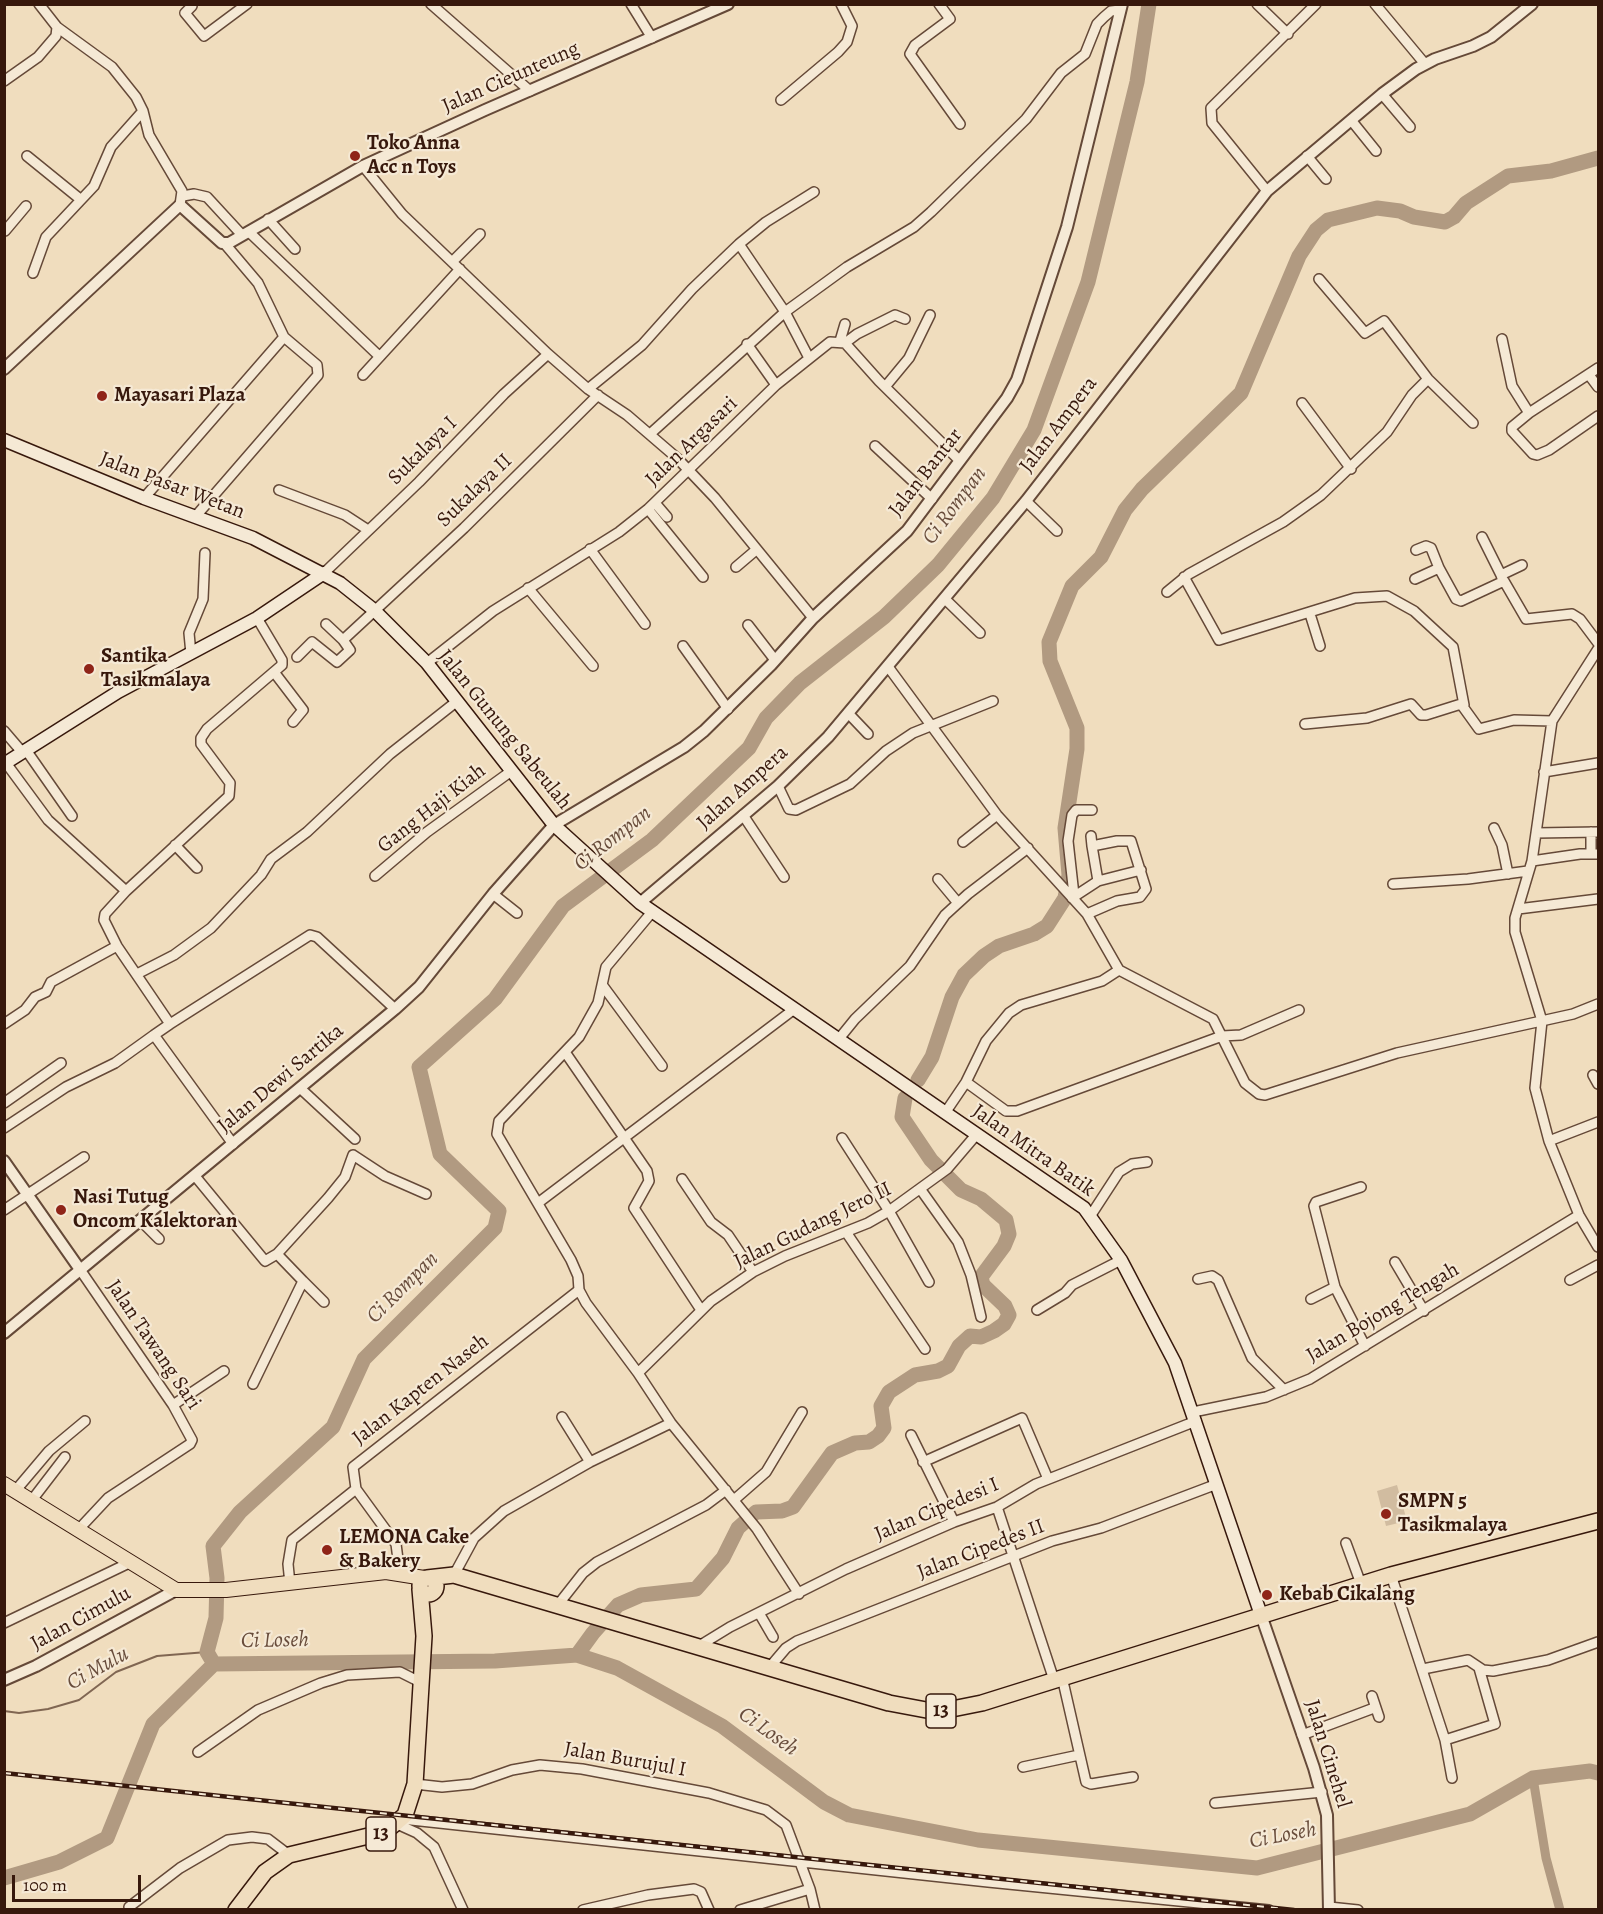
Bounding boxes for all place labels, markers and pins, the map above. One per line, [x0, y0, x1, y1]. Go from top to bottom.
place label: Toko Anna Acc n Toys [367, 131, 460, 181]
marker: Toko Anna Acc n Toys [348, 149, 362, 163]
place label: Mayasari Plaza [114, 383, 246, 409]
marker: Mayasari Plaza [95, 389, 109, 403]
place label: Santika Tasikmalaya [101, 644, 211, 694]
marker: Santika Tasikmalaya [82, 662, 96, 676]
place label: Nasi Tutug Oncom Kalektoran [73, 1185, 238, 1235]
marker: Nasi Tutug Oncom Kalektoran [54, 1203, 68, 1217]
place label: SMPN 5 Tasikmalaya [1398, 1489, 1508, 1539]
marker: SMPN 5 Tasikmalaya [1379, 1507, 1393, 1521]
place label: LEMONA Cake & Bakery [339, 1525, 469, 1575]
marker: LEMONA Cake & Bakery [320, 1543, 334, 1557]
place label: Kebab Cikalang [1279, 1582, 1415, 1608]
marker: Kebab Cikalang [1260, 1588, 1274, 1602]

